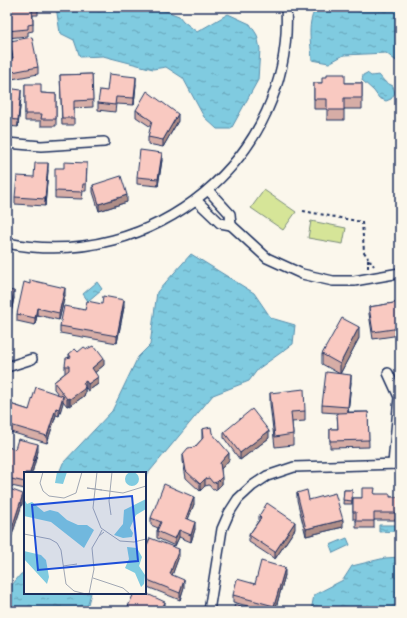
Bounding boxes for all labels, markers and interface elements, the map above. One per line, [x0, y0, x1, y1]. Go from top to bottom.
inset map [24, 472, 146, 594]

